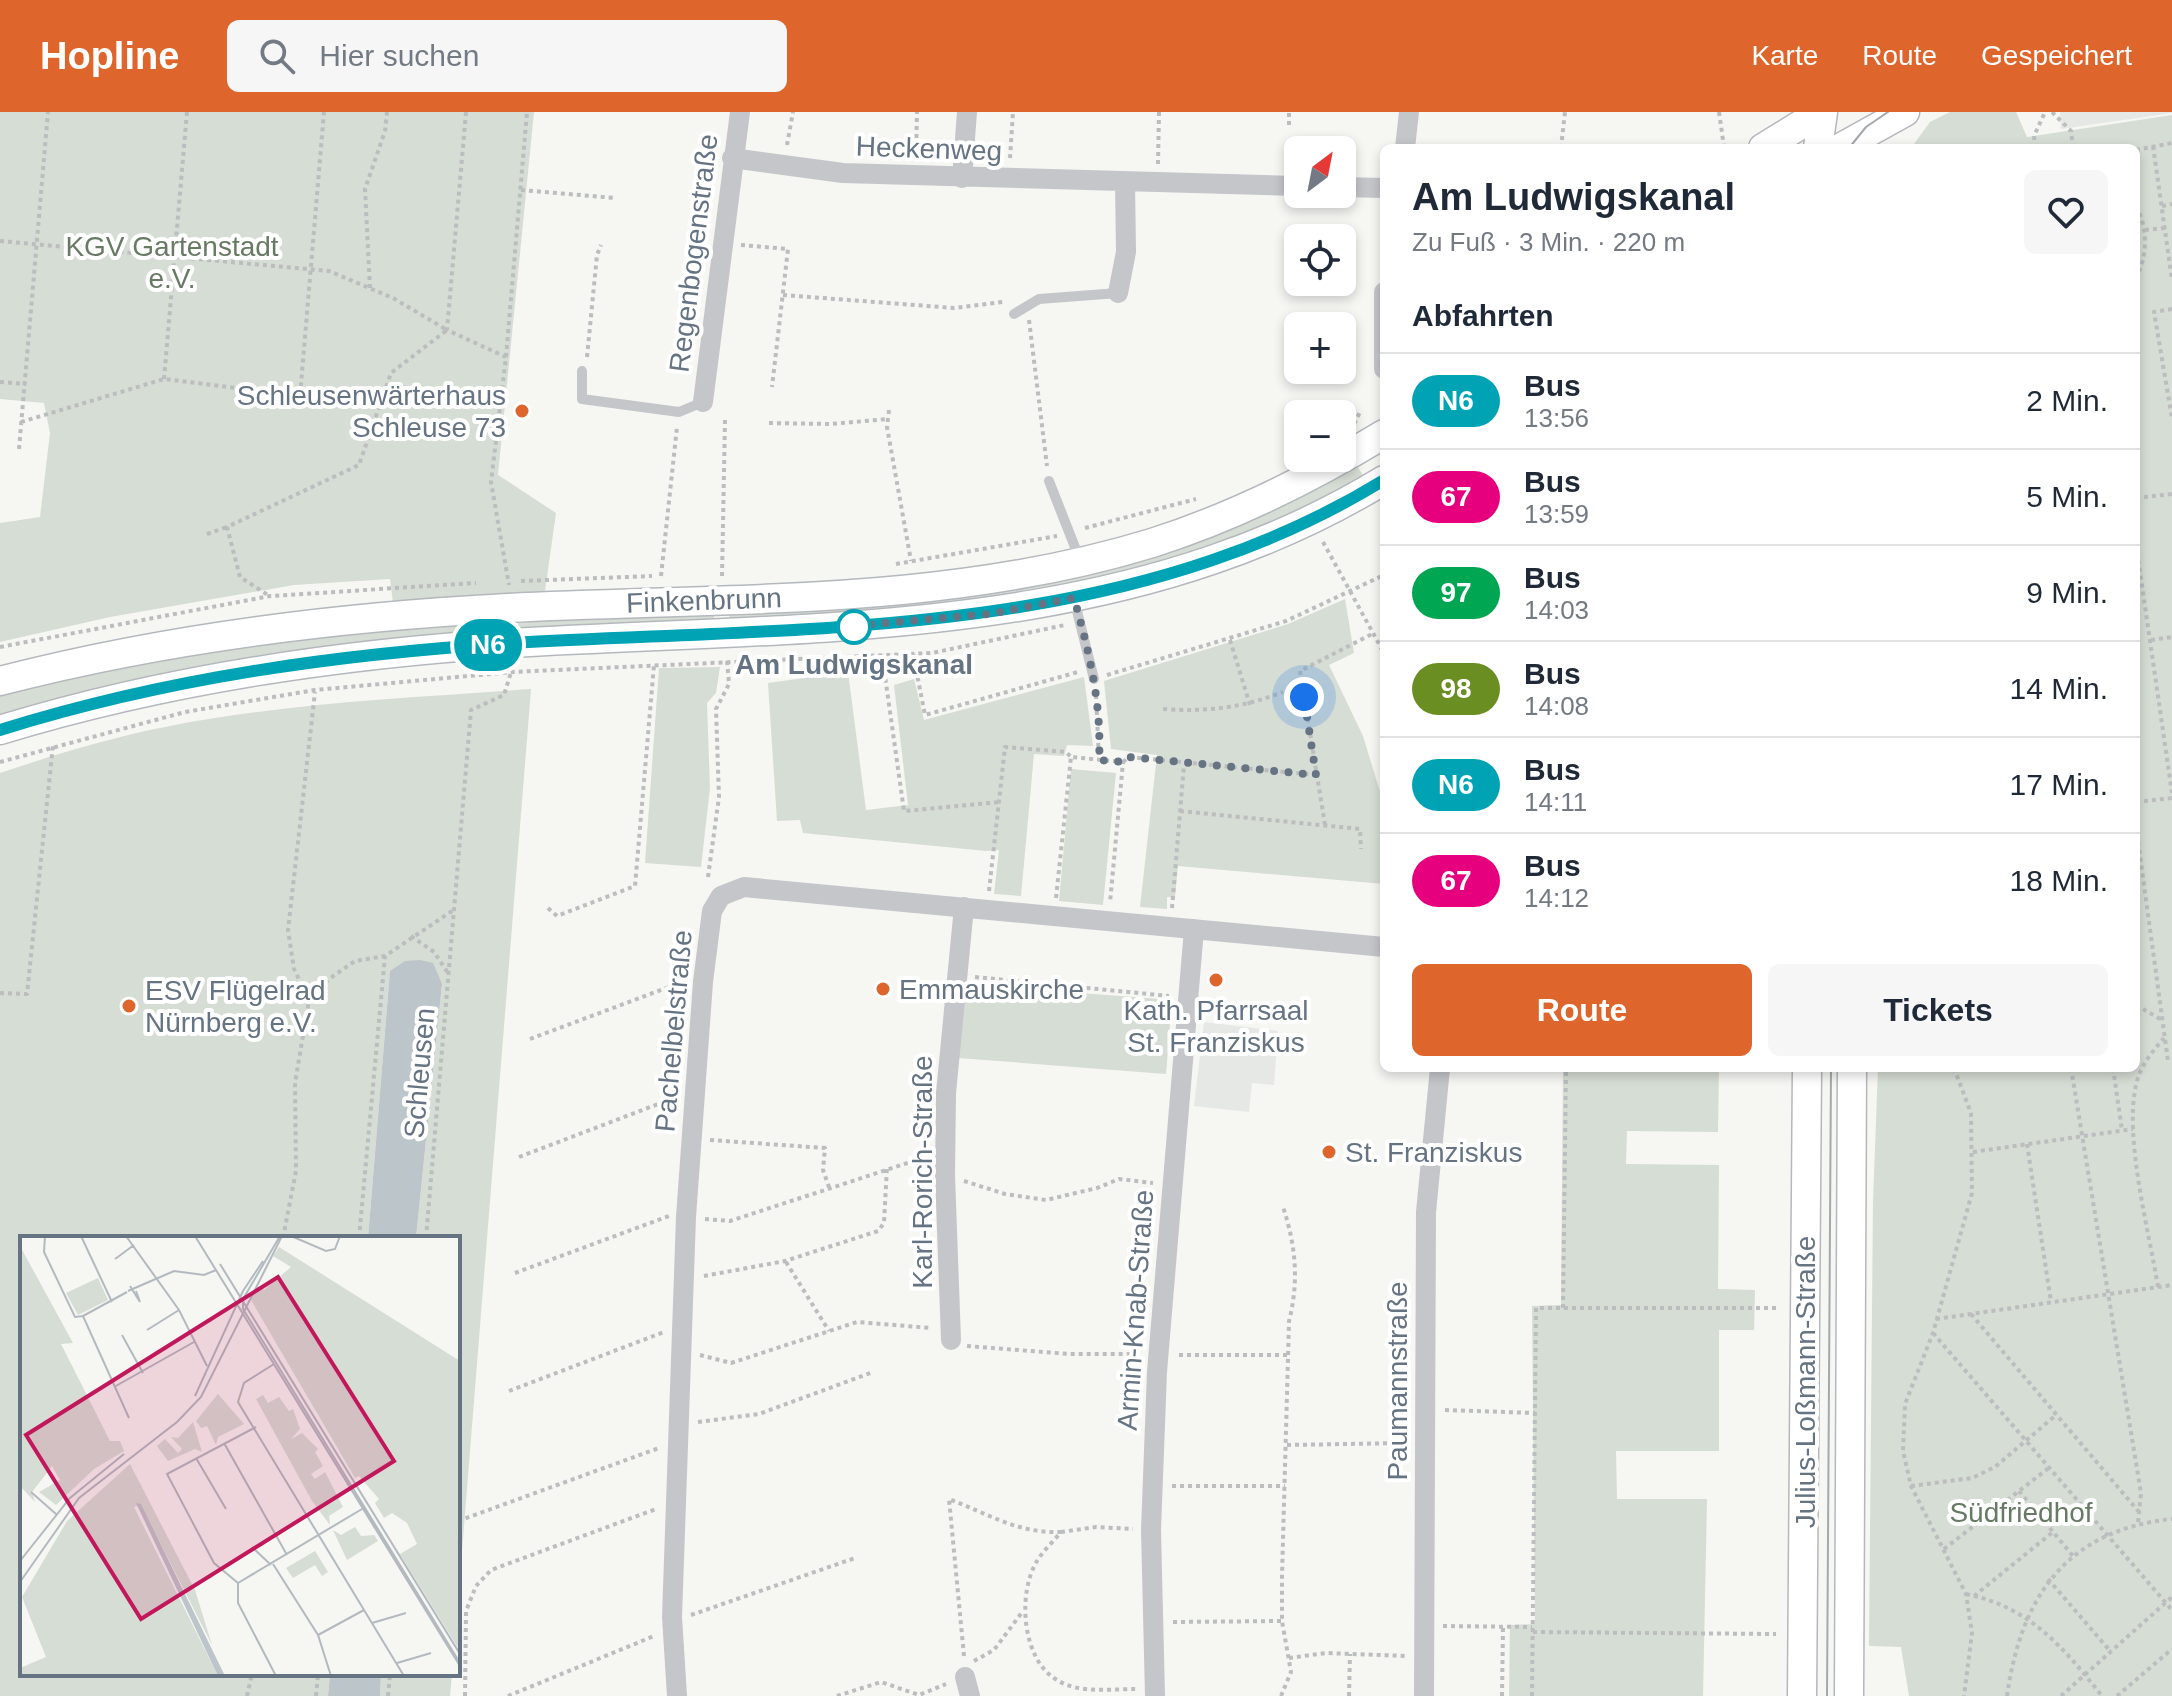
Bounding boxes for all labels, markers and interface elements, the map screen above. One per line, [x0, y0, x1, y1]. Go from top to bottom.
search box [227, 20, 787, 92]
icon: search [255, 34, 299, 78]
text: Hopline [40, 35, 179, 77]
text: Hier suchen [319, 39, 479, 72]
text: Karte [1751, 40, 1818, 71]
text: Route [1862, 40, 1937, 71]
text: Gespeichert [1981, 40, 2132, 71]
street label: Heckenweg [855, 130, 1003, 167]
street label: Regenbogenstraße [664, 132, 723, 374]
north arrow [1284, 136, 1356, 208]
map controls [1284, 136, 1356, 472]
button: heart [2024, 170, 2108, 254]
text: Am Ludwigskanal [1412, 176, 1735, 218]
button: locate [1284, 224, 1356, 296]
text: Zu Fuß · 3 Min. · 220 m [1412, 227, 1685, 257]
park label: KGV Gartenstadt e.V. [65, 231, 279, 294]
text: Abfahrten [1412, 299, 1554, 332]
button: + [1284, 312, 1356, 384]
text: Bus [1524, 369, 1581, 402]
place label: Schleusenwärterhaus Schleuse 73 [237, 380, 506, 443]
text: 2 Min. [2026, 384, 2108, 417]
text: N6 [1438, 385, 1474, 416]
button: − [1284, 400, 1356, 472]
marker: Schleusenwärterhaus Schleuse 73 [513, 402, 531, 420]
text: 13:56 [1524, 403, 1589, 433]
text: Bus [1524, 465, 1581, 498]
text: 5 Min. [2026, 480, 2108, 513]
text: 67 [1440, 481, 1472, 512]
text: 13:59 [1524, 499, 1589, 529]
text: Bus [1524, 561, 1581, 594]
text: 9 Min. [2026, 576, 2108, 609]
text: 97 [1440, 577, 1472, 608]
street label: Finkenbrunn [626, 582, 782, 619]
text: 14:03 [1524, 595, 1589, 625]
marker: Am Ludwigskanal [837, 610, 871, 644]
line badge: N6 [452, 619, 524, 671]
text: N6 [470, 629, 506, 660]
place label: Am Ludwigskanal [735, 649, 973, 680]
text: Bus [1524, 657, 1581, 690]
text: 14 Min. [2010, 672, 2108, 705]
text: 98 [1440, 673, 1472, 704]
your location [1284, 677, 1324, 717]
text: 14:08 [1524, 691, 1589, 721]
text: Bus [1524, 753, 1581, 786]
text: 17 Min. [2010, 768, 2108, 801]
text: N6 [1438, 769, 1474, 800]
text: 14:11 [1524, 787, 1587, 817]
text: Bus [1524, 849, 1581, 882]
text: 18 Min. [2010, 864, 2108, 897]
text: 67 [1440, 865, 1472, 896]
text: 14:12 [1524, 883, 1589, 913]
street label: Pachelbelstraße [649, 929, 698, 1133]
button: Route [1412, 964, 1752, 1056]
button: Tickets [1768, 964, 2108, 1056]
marker: Kath. Pfarrsaal St. Franziskus [1207, 971, 1225, 989]
place label: Emmauskirche [899, 974, 1084, 1005]
place label: ESV Flügelrad Nürnberg e.V. [145, 975, 326, 1038]
marker: Emmauskirche [874, 980, 892, 998]
place label: Kath. Pfarrsaal St. Franziskus [1123, 995, 1309, 1058]
marker: ESV Flügelrad Nürnberg e.V. [120, 997, 138, 1015]
street label: Schleusen [398, 1007, 441, 1140]
street label: Karl-Rorich-Straße [907, 1055, 938, 1289]
place label: St. Franziskus [1345, 1137, 1522, 1168]
marker: St. Franziskus [1320, 1143, 1338, 1161]
street label: Armin-Knab-Straße [1112, 1189, 1159, 1431]
inset map [20, 1236, 460, 1676]
street label: Julius-Loßmann-Straße [1790, 1236, 1821, 1528]
street label: Paumannstraße [1382, 1281, 1413, 1481]
park label: Südfriedhof [1949, 1497, 2093, 1528]

